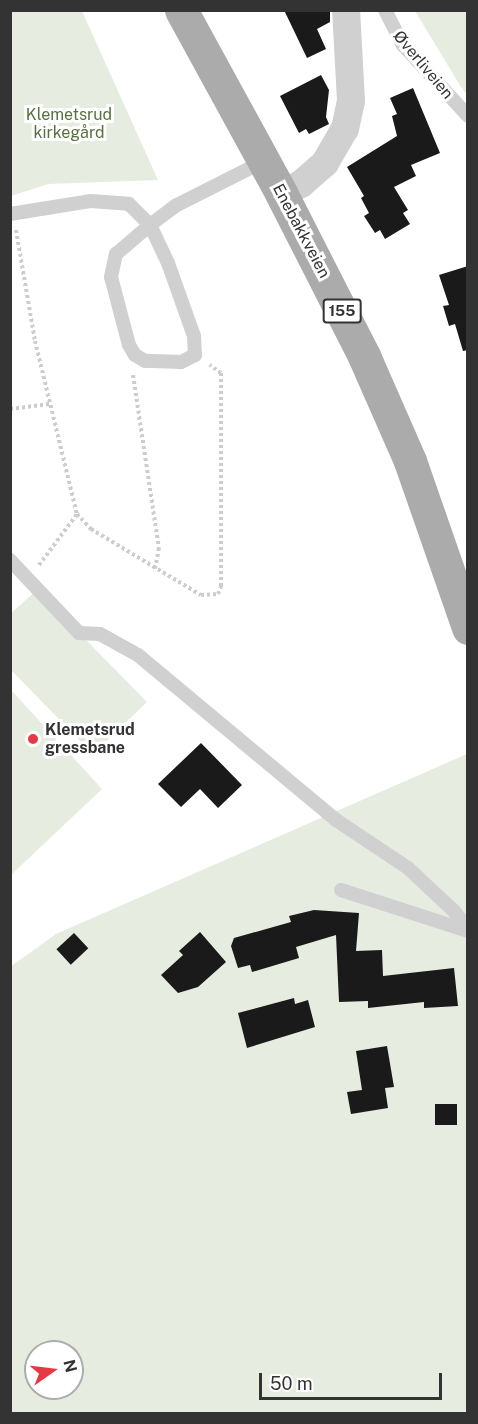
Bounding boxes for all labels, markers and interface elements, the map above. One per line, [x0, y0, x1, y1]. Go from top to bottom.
street label: Øverliveien [389, 27, 457, 103]
park label: Klemetsrud kirkegård [26, 105, 112, 143]
street label: Enebakkveien [268, 181, 334, 281]
road number: 155 [322, 299, 362, 323]
place label: Klemetsrud gressbane [45, 720, 135, 758]
marker: Klemetsrud gressbane [26, 732, 40, 746]
north arrow [24, 1340, 84, 1400]
text: N [59, 1358, 81, 1374]
scale bar [262, 1361, 445, 1399]
text: 50 m [270, 1373, 313, 1394]

